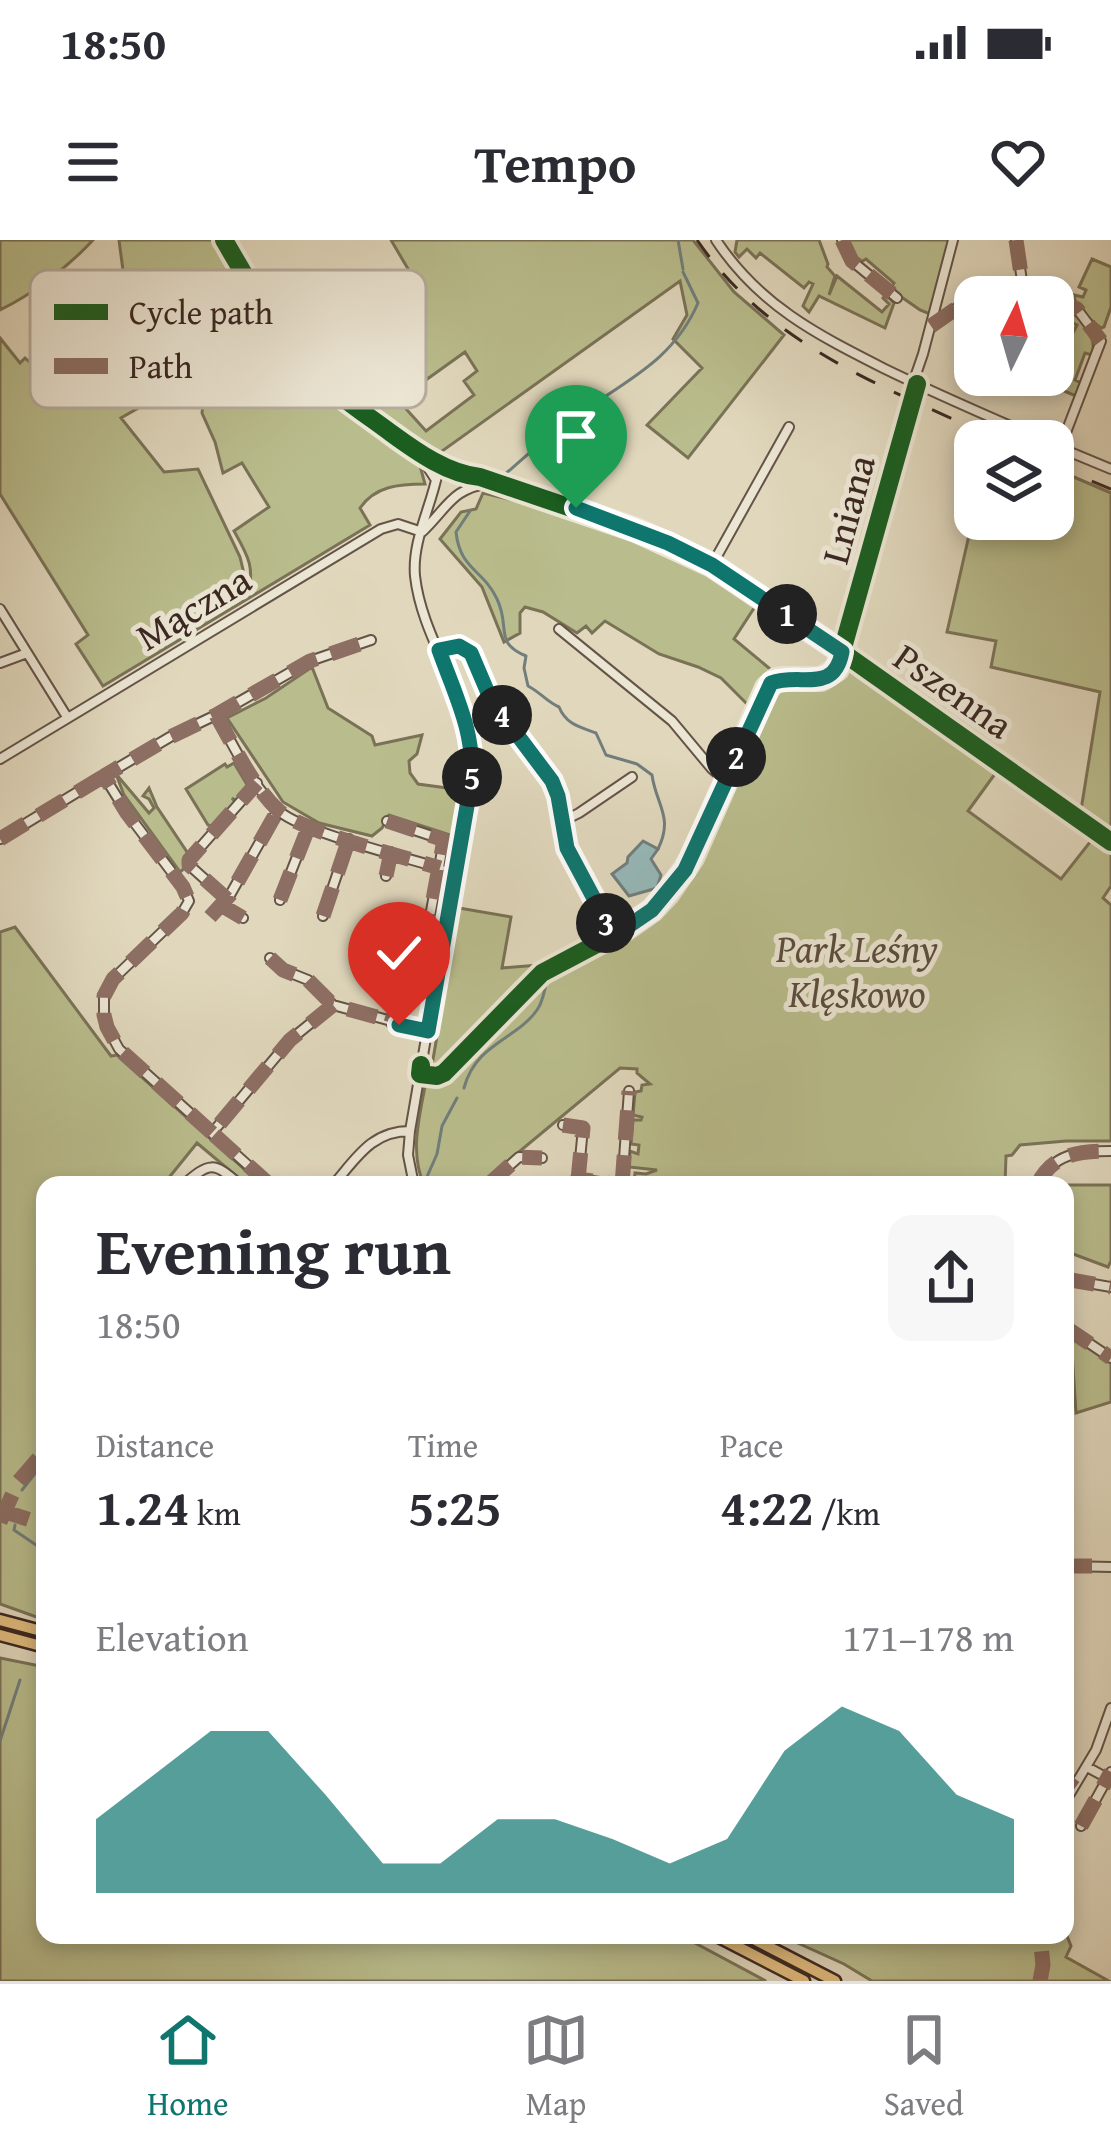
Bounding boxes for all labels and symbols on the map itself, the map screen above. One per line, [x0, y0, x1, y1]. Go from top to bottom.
legend [30, 270, 426, 408]
north arrow [954, 276, 1074, 396]
text: Cycle path [129, 288, 274, 336]
text: Path [129, 342, 193, 390]
pin [525, 385, 627, 508]
street label: Lniana [805, 448, 889, 570]
street label: Mączna [125, 550, 262, 664]
pin: 1 [757, 584, 817, 644]
street label: Pszenna [883, 628, 1026, 752]
pin: 4 [472, 685, 532, 745]
pin: 2 [706, 727, 766, 787]
pin: 5 [442, 747, 502, 807]
pin: 3 [576, 893, 636, 953]
pin [348, 902, 450, 1025]
park label: Park Leśny Klęskowo [775, 919, 938, 1021]

